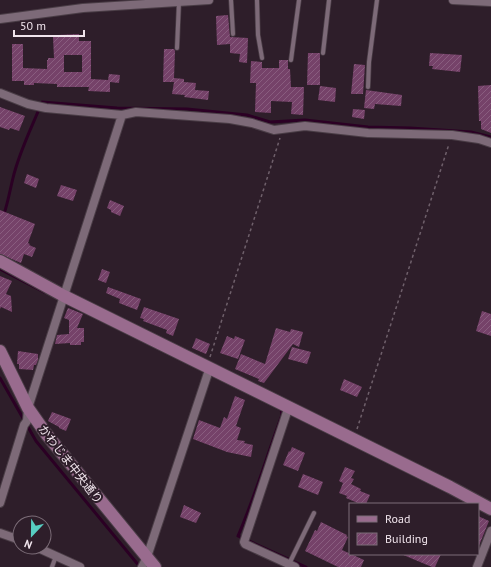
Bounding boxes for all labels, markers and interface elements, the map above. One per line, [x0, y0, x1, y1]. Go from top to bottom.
scale bar [14, 12, 84, 38]
text: 50 m [20, 18, 46, 33]
street label: かわじま中央通り [36, 422, 106, 506]
legend [349, 503, 479, 555]
text: Road [385, 511, 410, 526]
north arrow [12, 515, 52, 555]
text: Building [385, 531, 428, 546]
text: N [22, 536, 34, 552]

